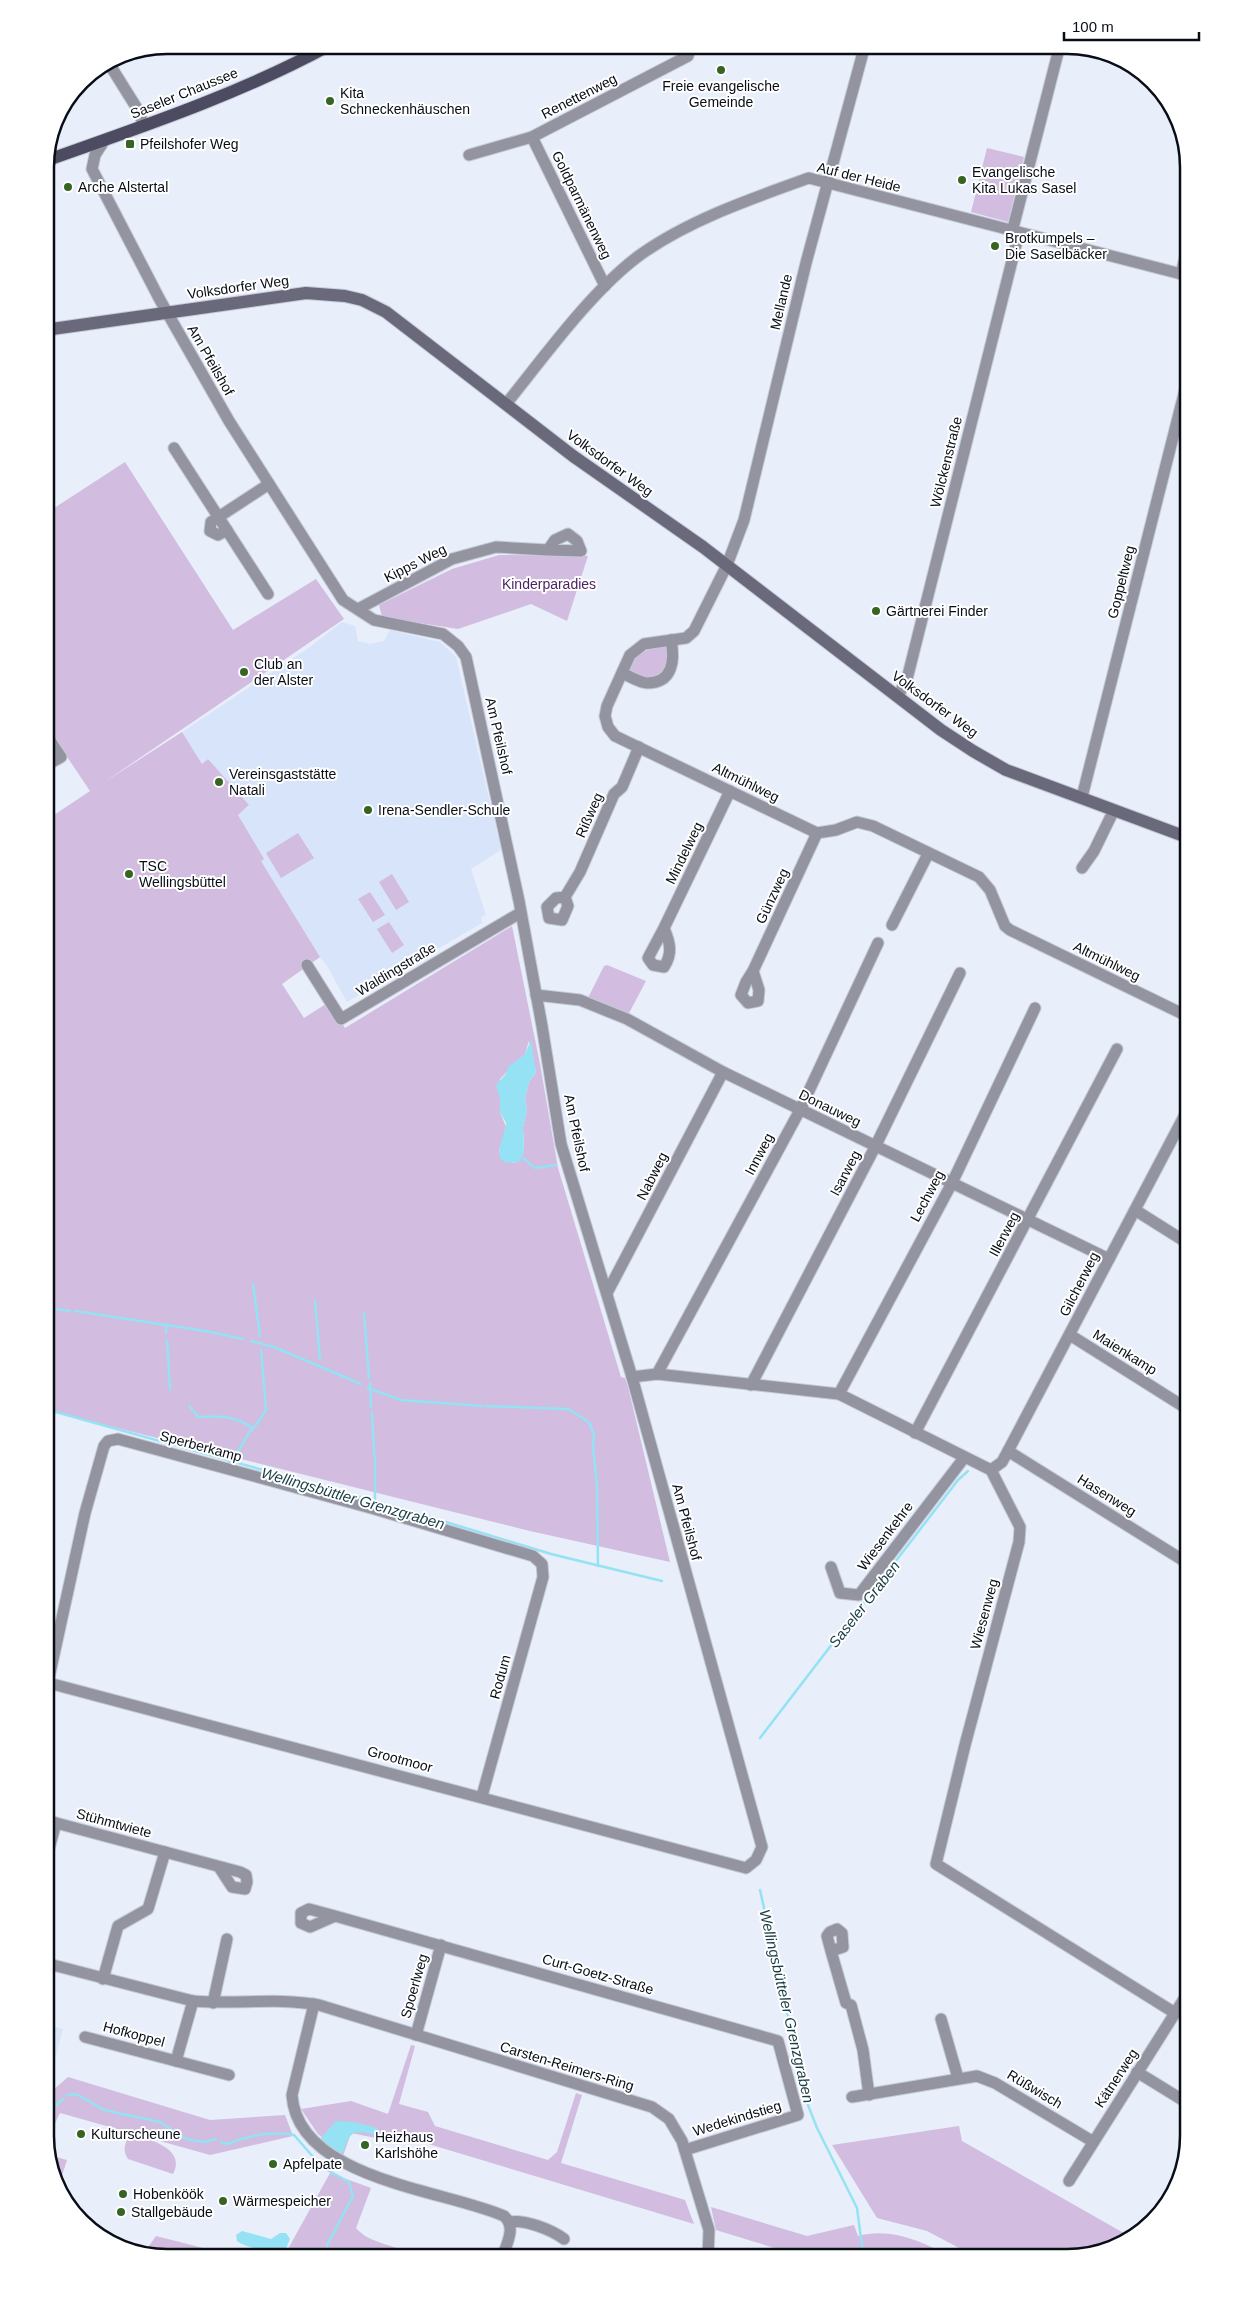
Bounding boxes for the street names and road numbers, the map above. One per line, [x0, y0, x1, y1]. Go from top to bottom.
street label: Saseler Chaussee [128, 64, 240, 122]
street label: Renettenweg [539, 70, 619, 122]
street label: Goldparmänenweg [549, 148, 615, 262]
street label: Auf der Heide [816, 159, 903, 195]
street label: Volksdorfer Weg [186, 272, 290, 302]
street label: Mellande [767, 272, 795, 331]
street label: Am Pfeilshof [184, 322, 238, 398]
street label: Wölckenstraße [927, 415, 965, 509]
street label: Volksdorfer Weg [564, 426, 656, 500]
street label: Kipps Weg [381, 541, 449, 585]
street label: Goppeltweg [1104, 544, 1138, 620]
street label: Volksdorfer Weg [889, 667, 981, 741]
street label: Am Pfeilshof [482, 696, 516, 776]
street label: Altmühlweg [710, 759, 782, 805]
street label: Rißweg [572, 790, 606, 840]
street label: Mindelweg [662, 819, 706, 887]
street label: Günzweg [752, 866, 792, 926]
street label: Altmühlweg [1071, 938, 1143, 984]
street label: Waldingstraße [353, 939, 439, 999]
street label: Donauweg [796, 1086, 864, 1130]
street label: Am Pfeilshof [561, 1093, 593, 1173]
street label: Innweg [741, 1130, 777, 1178]
street label: Isarweg [826, 1148, 864, 1198]
street label: Nabweg [633, 1149, 671, 1203]
street label: Lechweg [907, 1168, 947, 1224]
street label: Illerweg [986, 1209, 1022, 1259]
street label: Gilcherweg [1056, 1249, 1102, 1319]
street label: Maienkamp [1090, 1326, 1160, 1378]
street label: Sperberkamp [158, 1427, 244, 1465]
street label: Hasenweg [1075, 1471, 1139, 1519]
street label: Am Pfeilshof [669, 1482, 705, 1562]
street label: Wiesenkehre [854, 1498, 916, 1573]
street label: Wiesenweg [967, 1577, 1001, 1651]
street label: Rodum [486, 1653, 514, 1701]
street label: Grootmoor [366, 1743, 435, 1775]
street label: Stühmtwiete [75, 1805, 153, 1841]
street label: Curt-Goetz-Straße [540, 1950, 656, 1998]
street label: Spoerlweg [397, 1952, 431, 2020]
street label: Hofkoppel [101, 2018, 167, 2050]
street label: Carsten-Reimers-Ring [498, 2038, 636, 2094]
street label: Kätnerweg [1091, 2046, 1141, 2110]
street label: Rüßwisch [1005, 2066, 1065, 2112]
street label: Wedekindstieg [691, 2097, 783, 2139]

